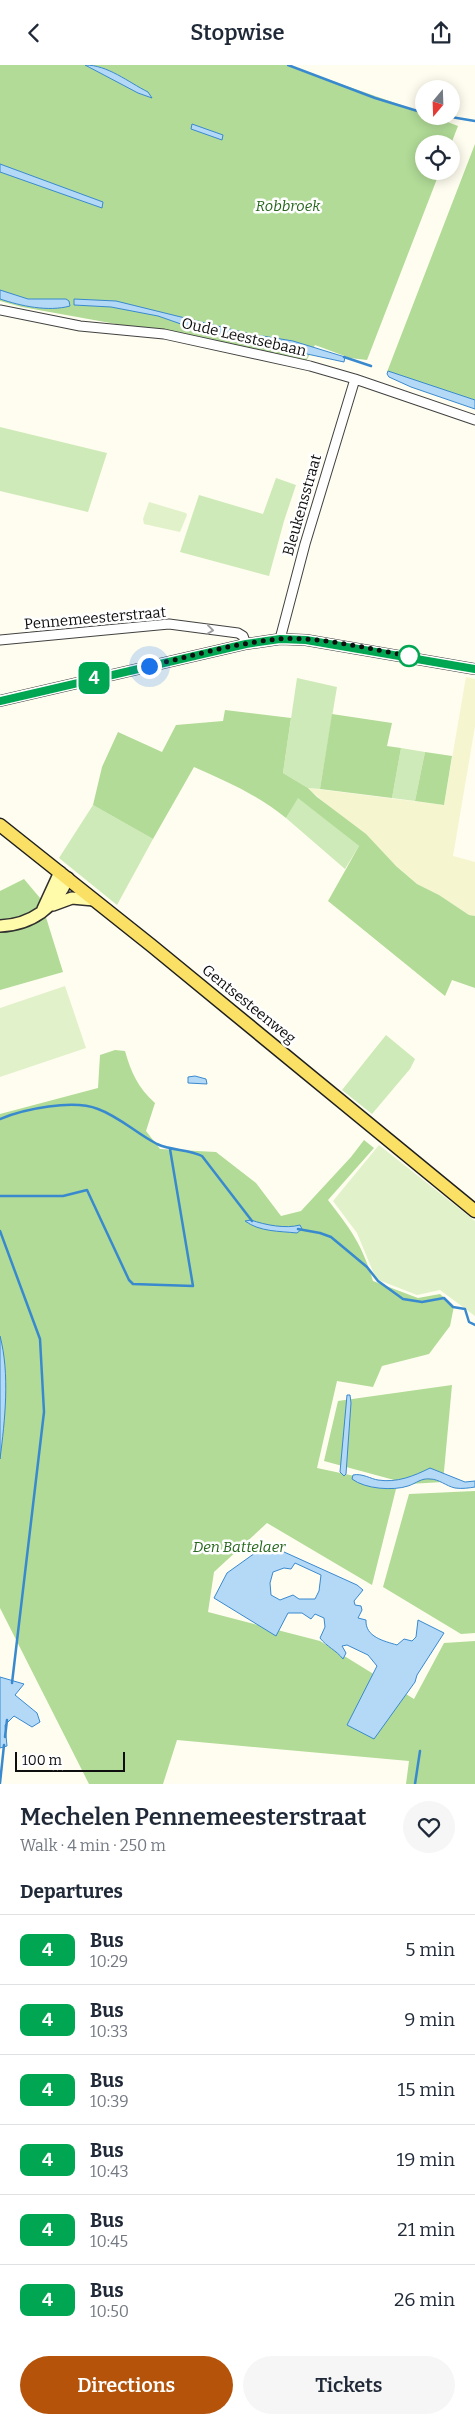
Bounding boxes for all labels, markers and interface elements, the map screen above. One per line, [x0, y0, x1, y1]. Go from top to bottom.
icon: back [20, 19, 48, 47]
text: Stopwise [190, 19, 285, 46]
icon: share [427, 19, 455, 47]
north arrow [415, 80, 460, 125]
map controls [415, 80, 460, 180]
button: locate [415, 135, 460, 180]
park label: Robbroek [256, 197, 321, 215]
street label: Oude Leestsebaan [180, 314, 309, 360]
street label: Bleukensstraat [279, 452, 325, 558]
street label: Pennemeesterstraat [23, 603, 167, 633]
one-way arrow [206, 624, 215, 634]
unlabelled marker [398, 645, 420, 667]
your location [137, 654, 162, 679]
line badge: 4 [78, 662, 110, 694]
text: 4 [89, 667, 99, 689]
street label: Gentsesteenweg [198, 961, 300, 1047]
park label: Den Battelaer [193, 1538, 286, 1556]
scale bar [15, 1749, 125, 1772]
text: 100 m [22, 1752, 62, 1769]
button: heart [403, 1801, 455, 1853]
text: Mechelen Pennemeesterstraat [20, 1803, 367, 1831]
text: Walk · 4 min · 250 m [20, 1836, 166, 1855]
text: Departures [20, 1880, 123, 1903]
text: Bus [90, 1929, 124, 1952]
text: 5 min [405, 1938, 455, 1961]
text: 4 [42, 1939, 53, 1961]
text: 10:29 [90, 1952, 128, 1971]
text: Bus [90, 1999, 124, 2022]
text: 9 min [404, 2008, 455, 2031]
text: 4 [42, 2009, 53, 2031]
text: 10:33 [90, 2022, 128, 2041]
text: Bus [90, 2069, 124, 2092]
text: 15 min [398, 2078, 455, 2101]
text: 4 [42, 2079, 53, 2101]
text: 10:39 [90, 2092, 129, 2111]
text: Bus [90, 2139, 124, 2162]
text: 19 min [397, 2148, 455, 2171]
text: 4 [42, 2149, 53, 2171]
text: 10:43 [90, 2162, 129, 2181]
text: Bus [90, 2209, 124, 2232]
text: 21 min [397, 2218, 455, 2241]
text: 4 [42, 2219, 53, 2241]
text: 10:45 [90, 2232, 128, 2251]
text: Bus [90, 2279, 124, 2302]
text: 26 min [394, 2288, 455, 2311]
text: 4 [42, 2289, 53, 2311]
text: 10:50 [90, 2302, 129, 2321]
button: Directions [20, 2356, 233, 2414]
button: Tickets [243, 2356, 455, 2414]

